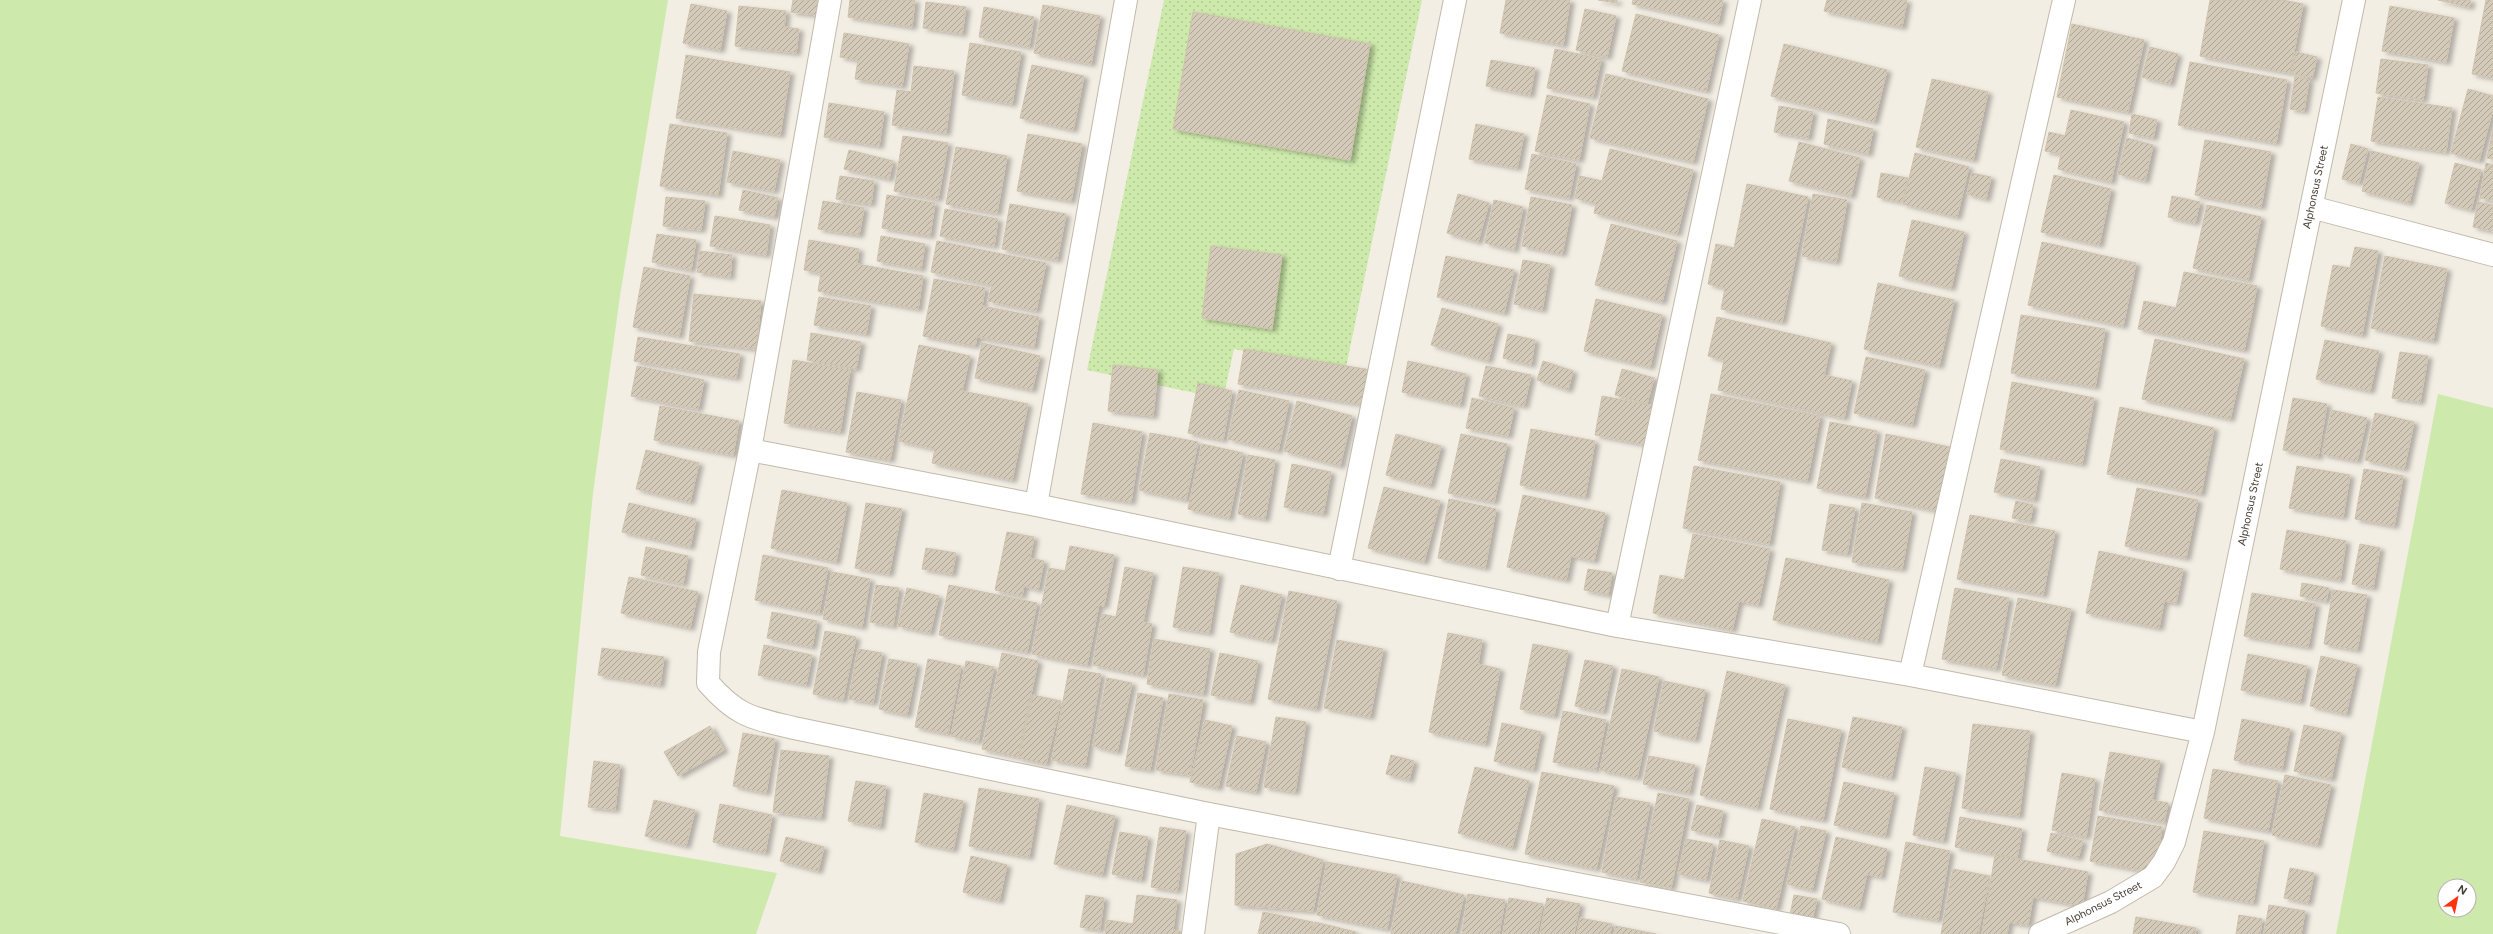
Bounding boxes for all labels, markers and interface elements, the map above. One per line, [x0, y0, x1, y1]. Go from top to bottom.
street label: Alphonsus Street [2300, 144, 2331, 230]
street label: Alphonsus Street [2235, 461, 2266, 547]
street label: Alphonsus Street [2062, 878, 2144, 929]
north arrow [2437, 878, 2477, 918]
text: N [2455, 882, 2469, 898]

